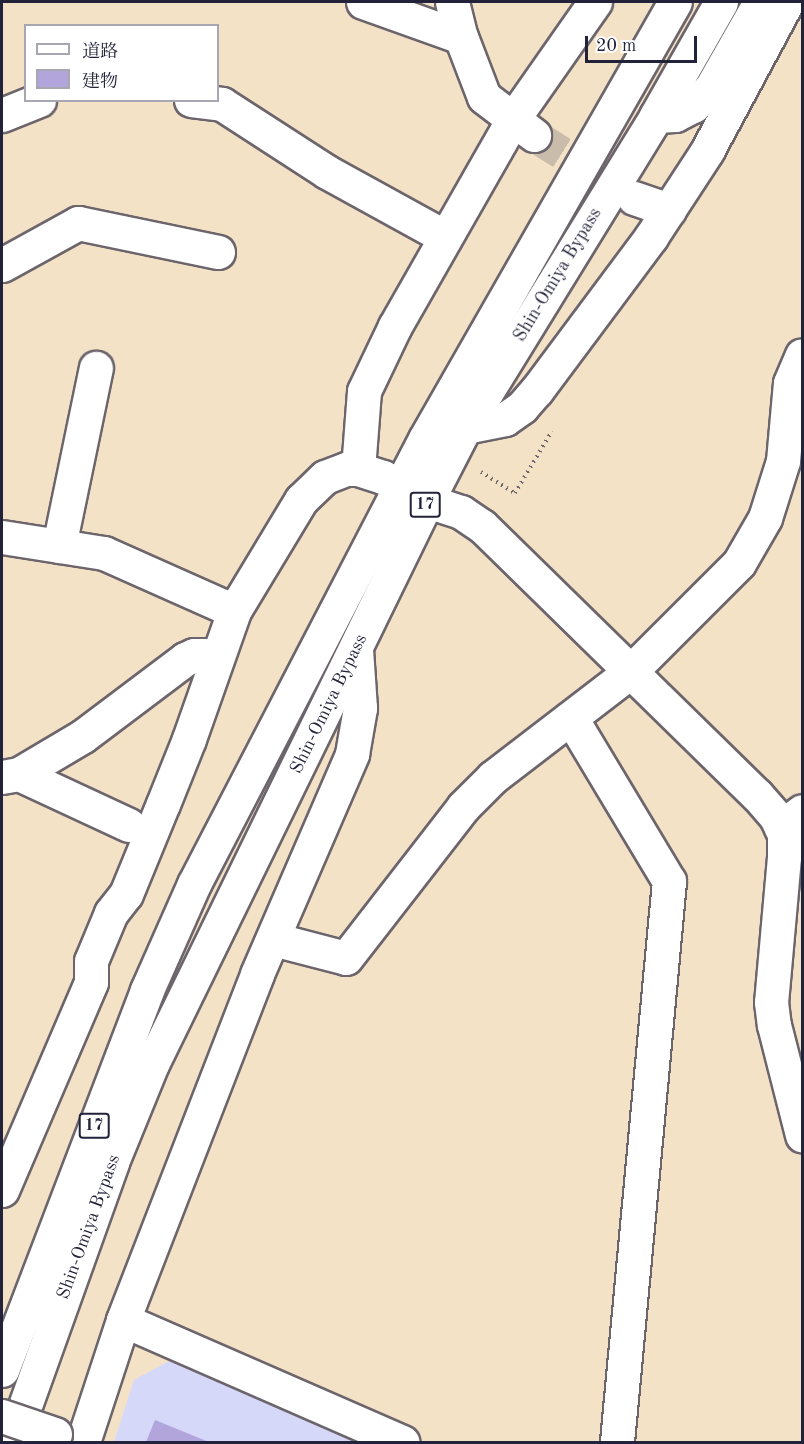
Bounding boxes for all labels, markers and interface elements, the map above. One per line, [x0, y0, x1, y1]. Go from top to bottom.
legend [24, 24, 219, 102]
scale bar [588, 24, 700, 62]
text: 20 m [596, 37, 636, 55]
text: 道路 [82, 43, 118, 61]
text: 建物 [82, 73, 118, 91]
street label: Shin-Omiya Bypass [509, 204, 607, 346]
road number: 17 [408, 492, 442, 518]
street label: Shin-Omiya Bypass [286, 631, 372, 777]
road number: 17 [78, 1113, 110, 1139]
street label: Shin-Omiya Bypass [53, 1152, 125, 1302]

